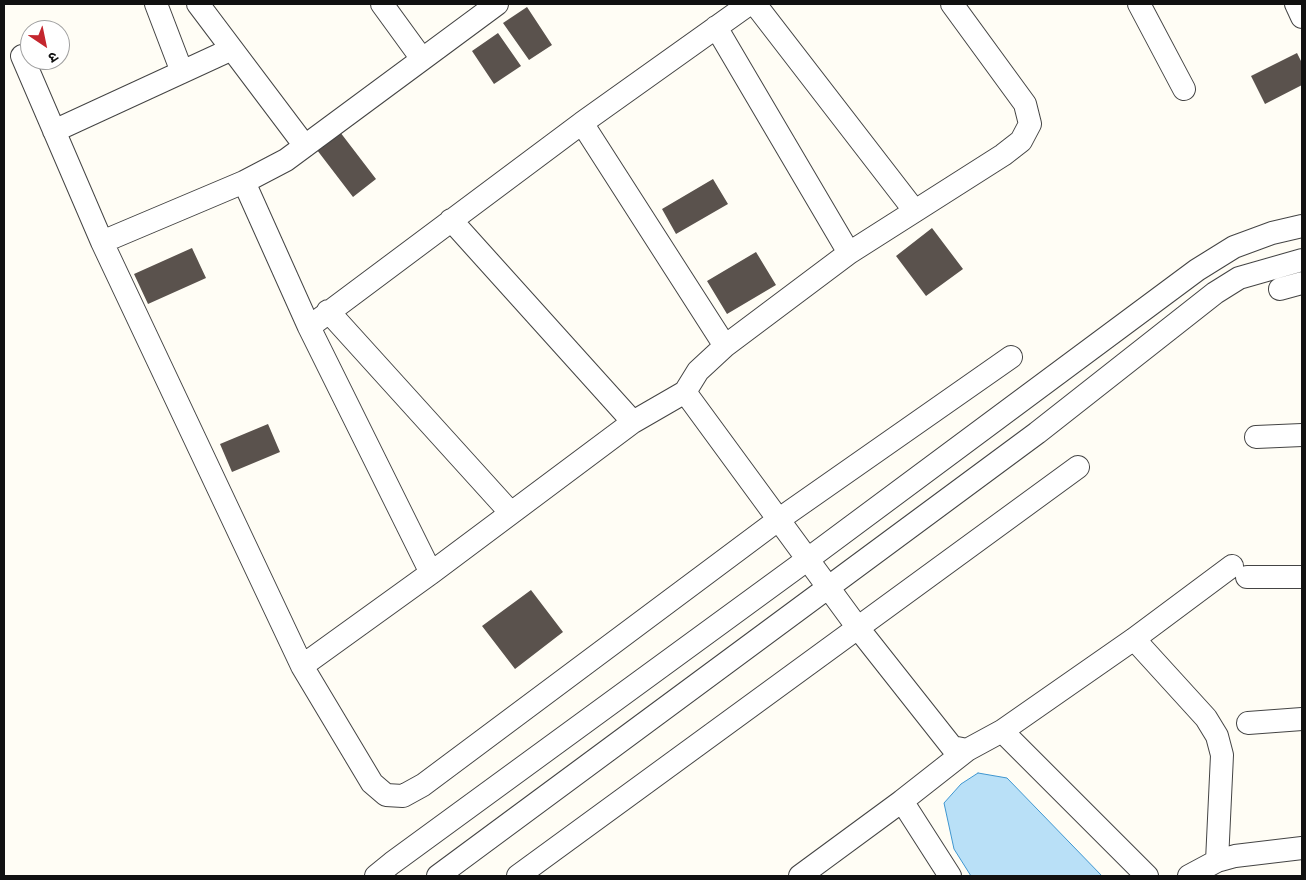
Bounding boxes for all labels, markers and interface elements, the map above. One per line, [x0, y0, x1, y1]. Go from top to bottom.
north arrow [20, 20, 70, 70]
text: उ [45, 48, 61, 66]

